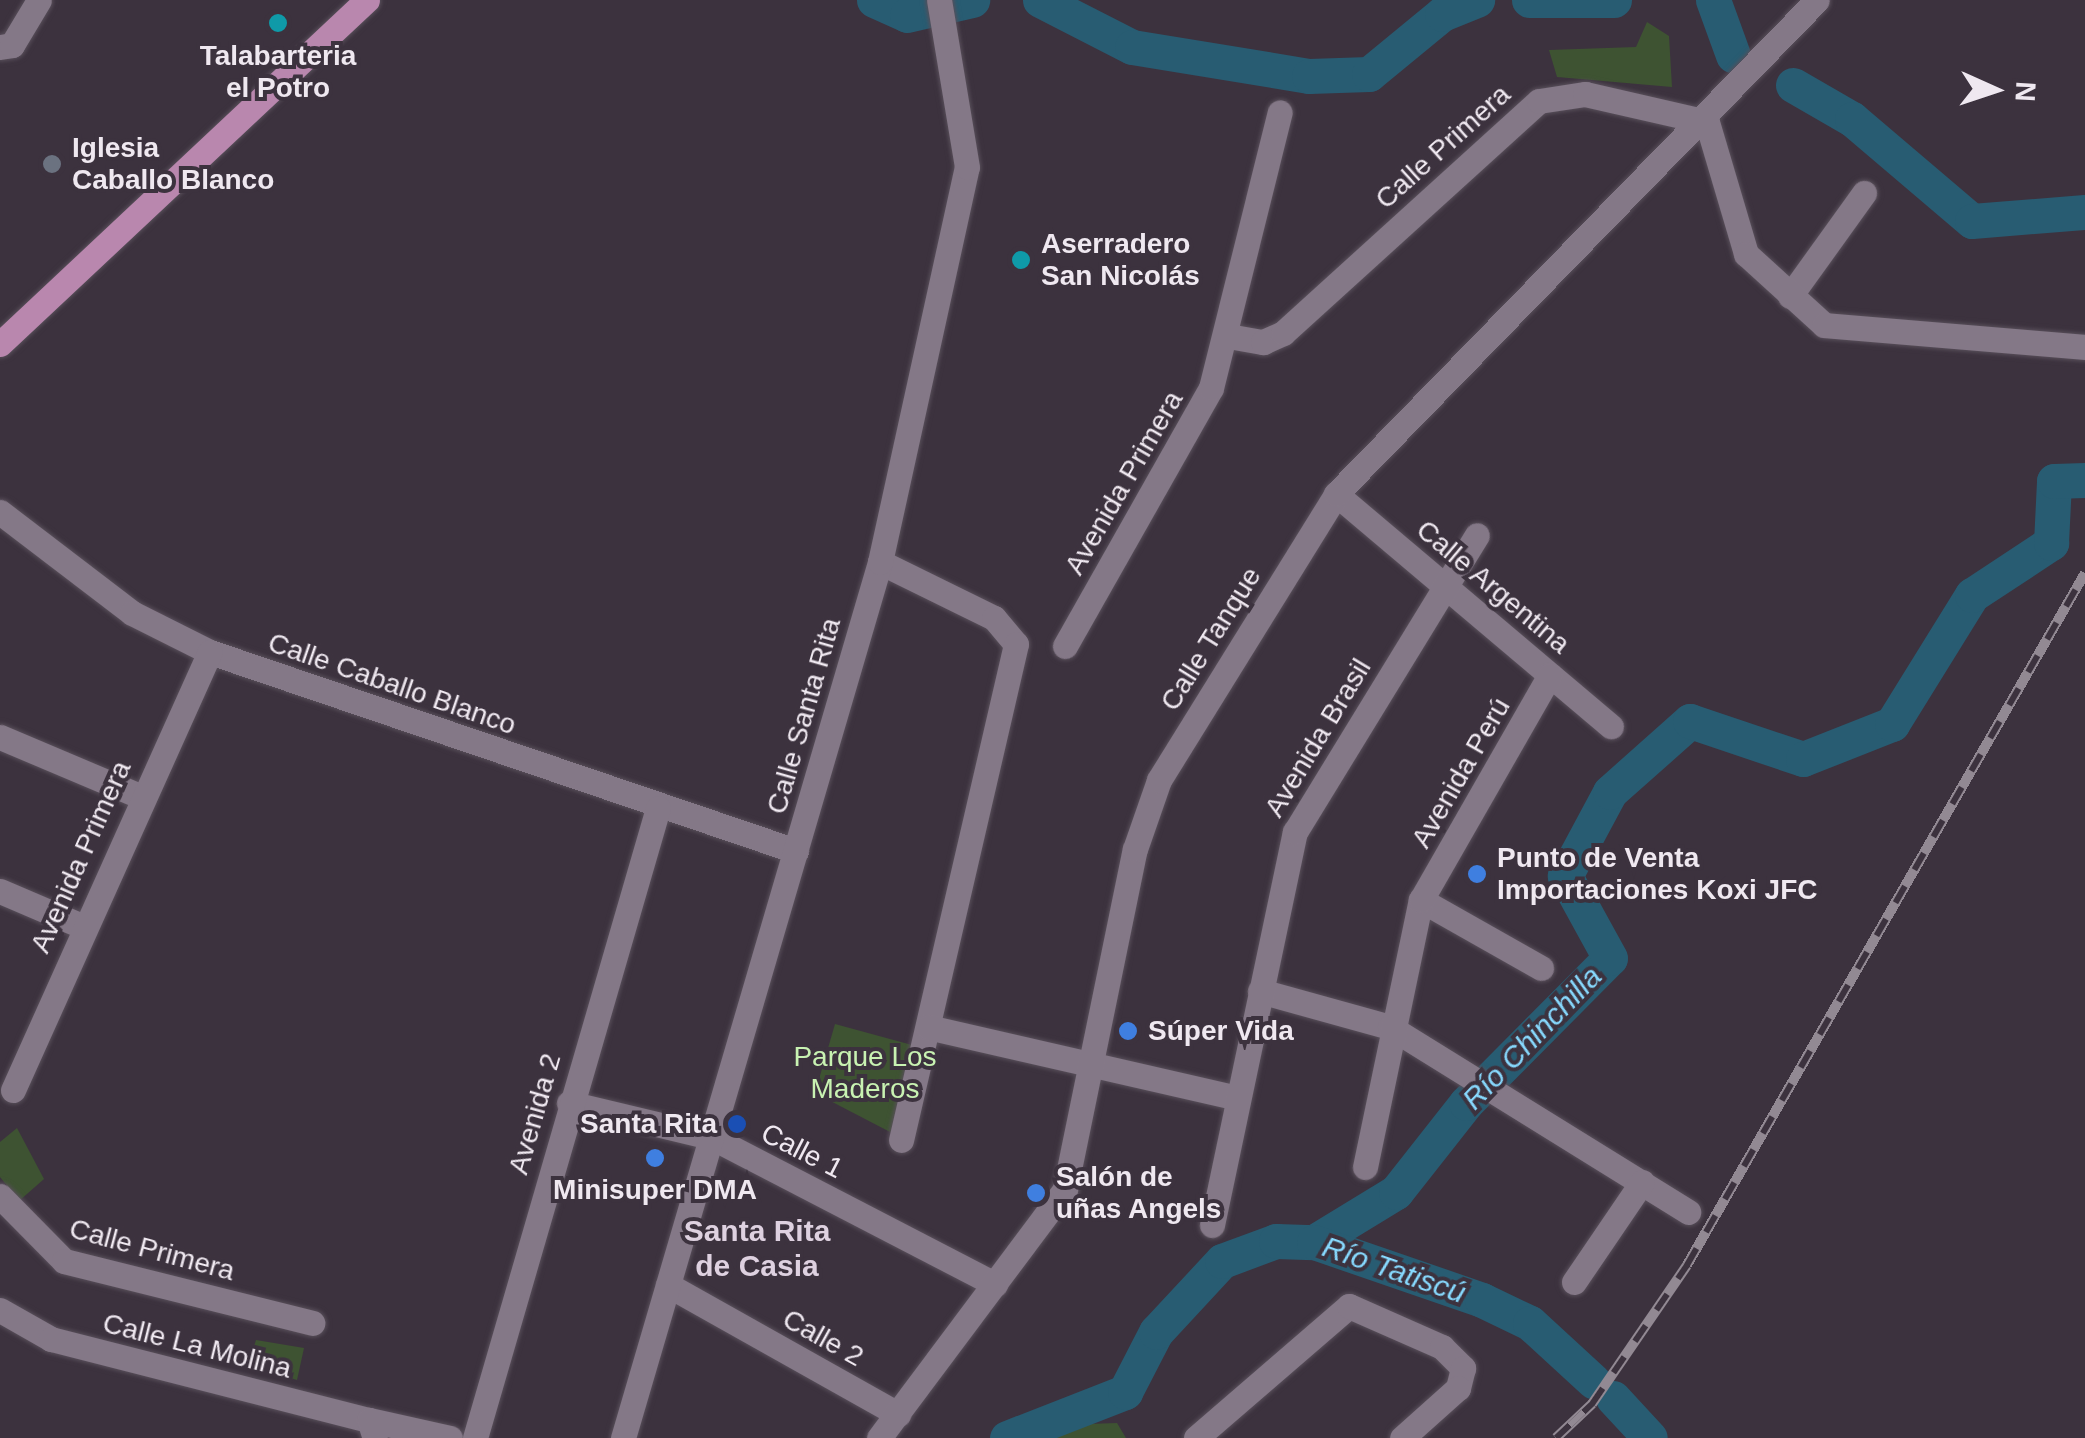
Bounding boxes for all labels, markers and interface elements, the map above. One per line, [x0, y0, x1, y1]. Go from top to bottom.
marker: Talabarteria el Potro [267, 12, 289, 34]
place label: Talabarteria el Potro [200, 39, 356, 105]
north arrow [1945, 40, 2045, 140]
street label: Calle Primera [1369, 78, 1517, 216]
text: N [2009, 81, 2041, 103]
place label: Iglesia Caballo Blanco [72, 131, 274, 197]
marker: Iglesia Caballo Blanco [41, 153, 63, 175]
place label: Aserradero San Nicolás [1041, 227, 1200, 293]
marker: Aserradero San Nicolás [1010, 249, 1032, 271]
street label: Avenida Primera [1058, 385, 1190, 581]
street label: Calle Argentina [1409, 513, 1577, 661]
street label: Calle Tanque [1153, 561, 1269, 717]
street label: Calle Santa Rita [760, 614, 848, 818]
street label: Calle Caballo Blanco [264, 626, 520, 742]
street label: Avenida Brasil [1258, 653, 1378, 823]
street label: Avenida Perú [1405, 692, 1517, 854]
street label: Avenida Primera [24, 756, 138, 958]
place label: Punto de Venta Importaciones Koxi JFC [1497, 841, 1818, 907]
marker: Punto de Venta Importaciones Koxi JFC [1466, 863, 1488, 885]
water label: Río Chinchilla [1455, 959, 1609, 1117]
place label: Súper Vida [1148, 1014, 1294, 1048]
marker: Súper Vida [1117, 1020, 1139, 1042]
park label: Parque Los Maderos [793, 1040, 937, 1106]
street label: Avenida 2 [502, 1050, 568, 1178]
place label: Santa Rita [580, 1107, 717, 1141]
marker: Santa Rita [726, 1113, 748, 1135]
street label: Calle 1 [756, 1116, 848, 1186]
marker: Minisuper DMA [644, 1147, 666, 1169]
place label: Salón de uñas Angels [1056, 1160, 1222, 1226]
place label: Minisuper DMA [553, 1173, 757, 1207]
marker: Salón de uñas Angels [1025, 1182, 1047, 1204]
street label: Calle Primera [66, 1212, 238, 1288]
district label: Santa Rita de Casia [684, 1213, 830, 1284]
water label: Río Tatiscú [1318, 1229, 1470, 1311]
street label: Calle 2 [777, 1302, 869, 1374]
street label: Calle La Molina [99, 1306, 295, 1386]

